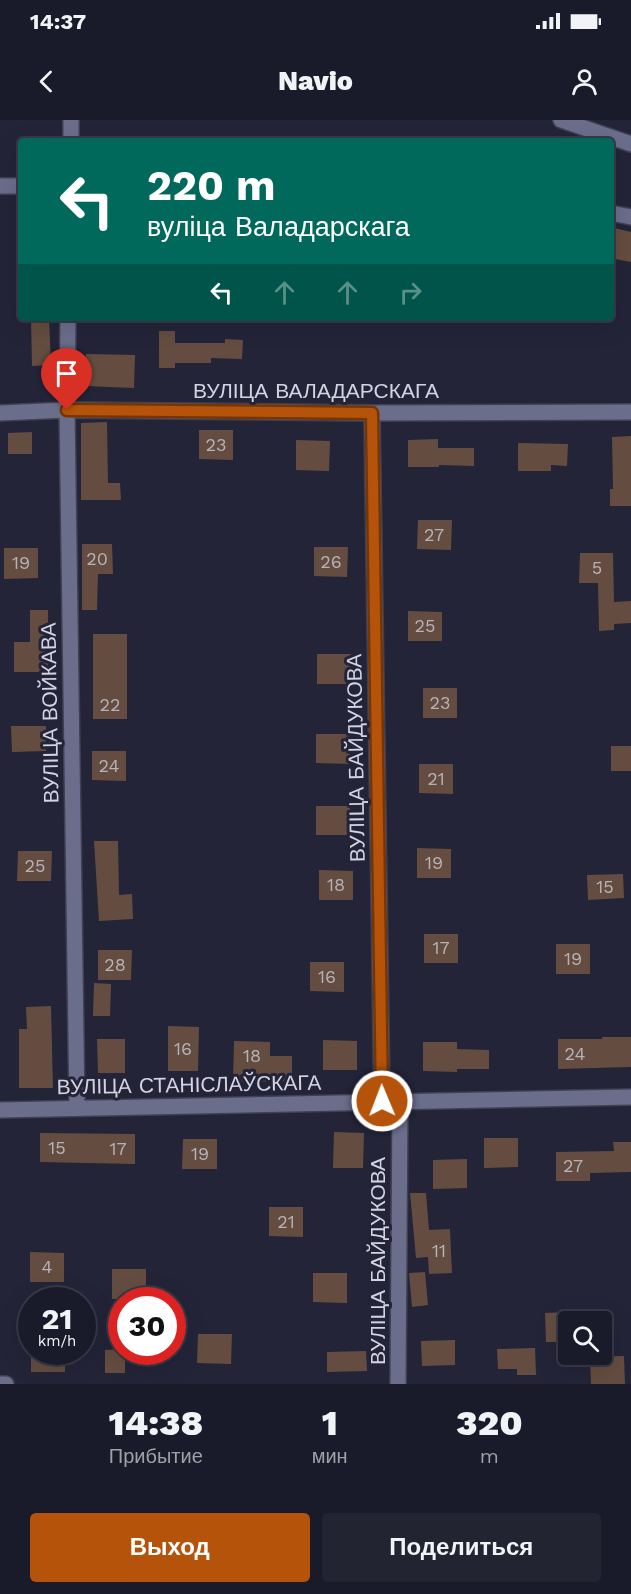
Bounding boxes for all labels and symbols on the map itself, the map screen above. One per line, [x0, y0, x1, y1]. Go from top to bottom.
pin [41, 348, 92, 410]
street label: ВУЛІЦА ВАЛАДАРСКАГА [193, 378, 439, 403]
house number: 23 [206, 434, 227, 455]
house number: 27 [424, 524, 444, 545]
house number: 20 [86, 548, 108, 569]
house number: 26 [320, 551, 342, 572]
house number: 19 [12, 552, 30, 573]
house number: 5 [592, 557, 602, 578]
house number: 25 [415, 615, 435, 636]
street label: ВУЛІЦА ВОЙКАВА [35, 623, 64, 804]
street label: ВУЛІЦА БАЙДУКОВА [341, 654, 370, 862]
house number: 23 [430, 692, 451, 713]
house number: 22 [100, 694, 121, 715]
house number: 24 [99, 755, 119, 776]
house number: 21 [427, 768, 445, 789]
house number: 19 [425, 852, 443, 873]
house number: 25 [25, 855, 45, 876]
house number: 18 [327, 874, 345, 895]
house number: 15 [596, 876, 614, 897]
house number: 17 [432, 937, 450, 958]
house number: 19 [564, 948, 582, 969]
house number: 28 [104, 954, 126, 975]
house number: 16 [318, 966, 336, 987]
house number: 16 [174, 1038, 192, 1059]
house number: 24 [565, 1043, 585, 1064]
house number: 18 [243, 1045, 261, 1066]
position arrow [350, 1069, 414, 1133]
street label: ВУЛІЦА СТАНІСЛАЎСКАГА [56, 1070, 322, 1099]
house number: 15 [48, 1137, 66, 1158]
house number: 17 [109, 1138, 127, 1159]
house number: 19 [191, 1143, 209, 1164]
house number: 27 [563, 1155, 583, 1176]
street label: ВУЛІЦА БАЙДУКОВА [365, 1157, 390, 1365]
house number: 21 [277, 1211, 295, 1232]
house number: 11 [432, 1240, 446, 1261]
house number: 4 [42, 1256, 53, 1277]
speed limit sign: 30 [108, 1287, 186, 1365]

